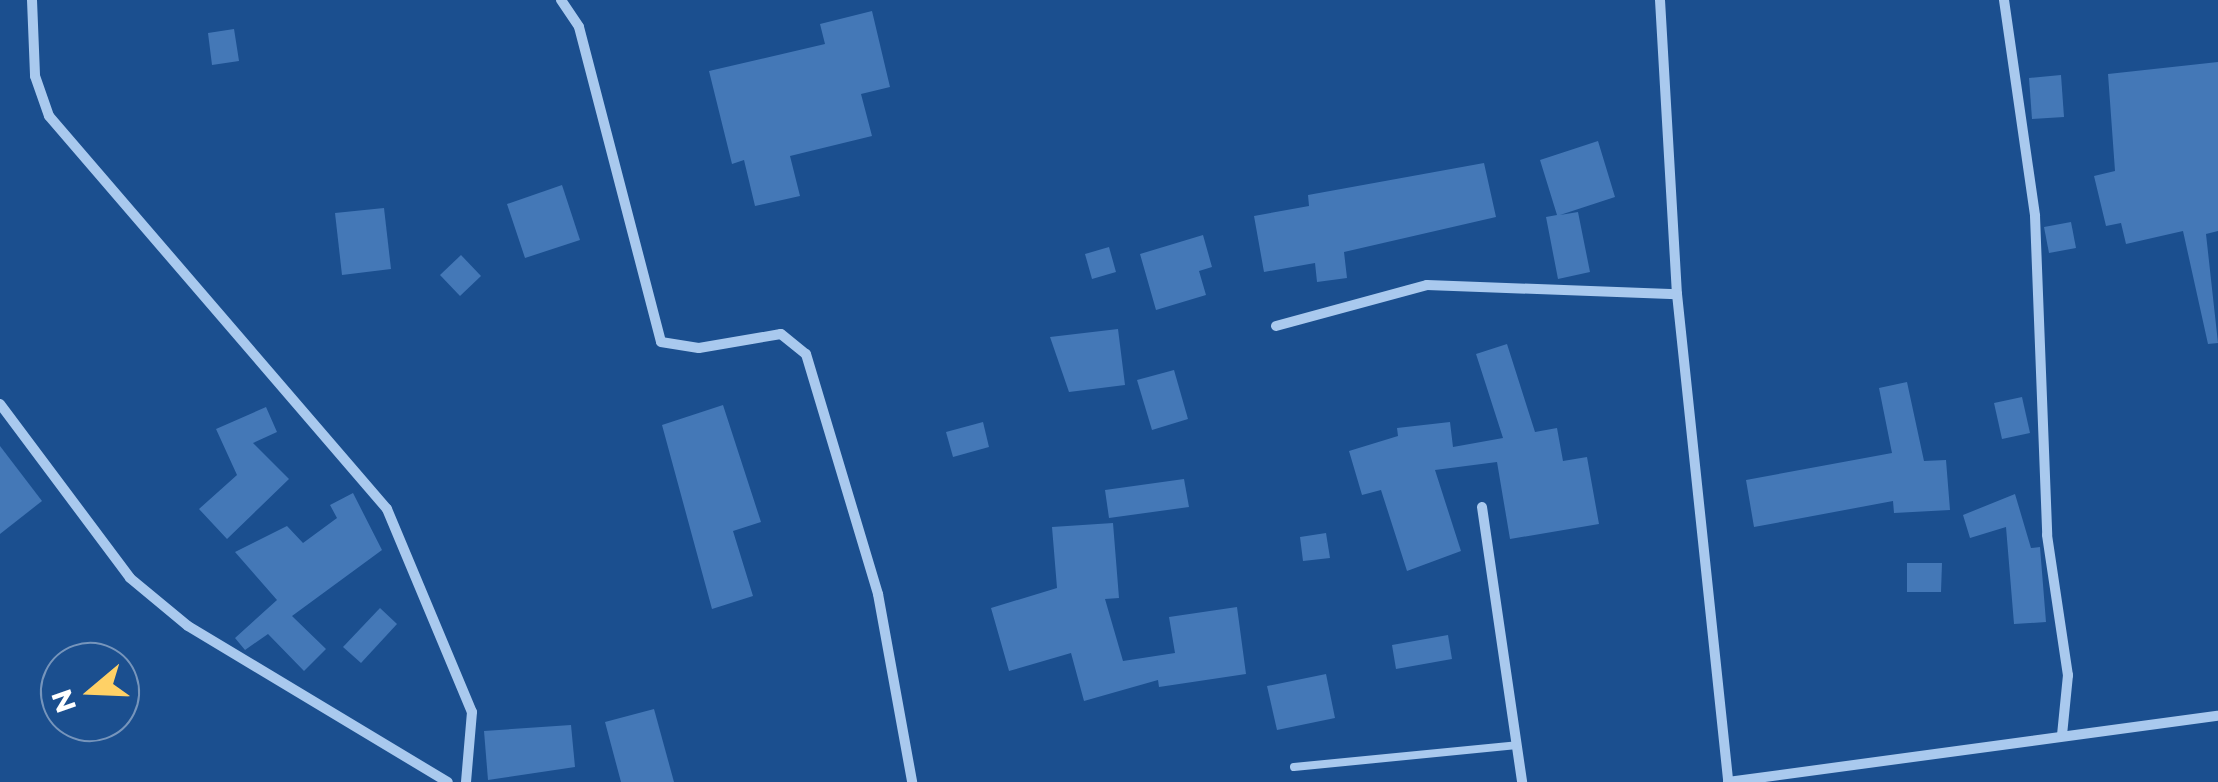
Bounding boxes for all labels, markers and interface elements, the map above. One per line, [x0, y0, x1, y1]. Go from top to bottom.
north arrow [40, 642, 140, 742]
text: N [44, 685, 83, 717]

